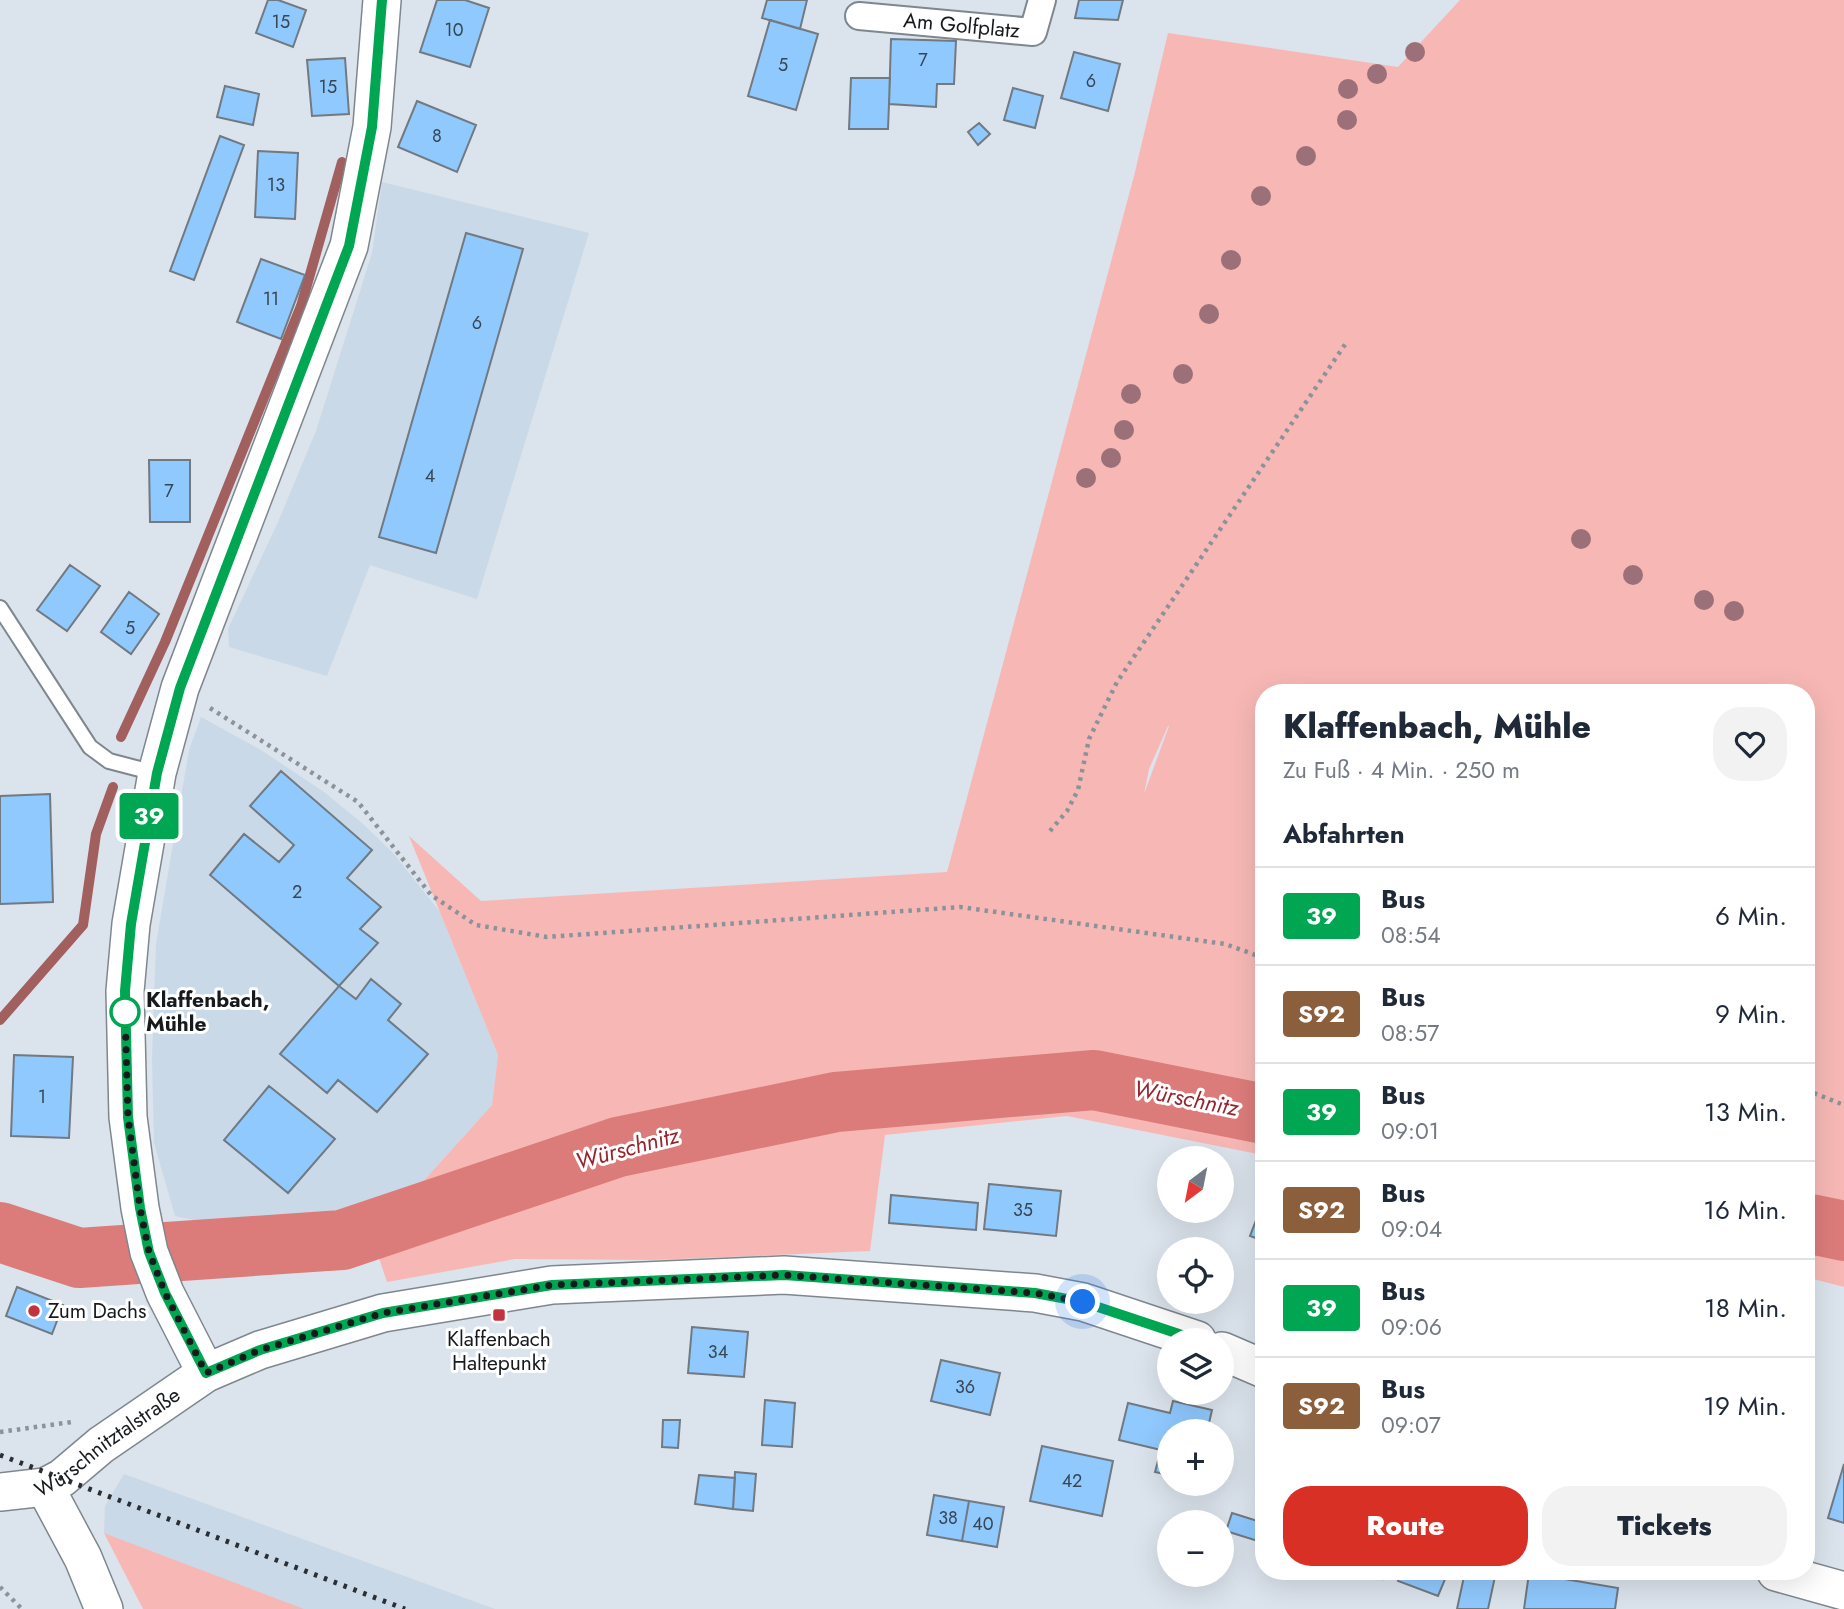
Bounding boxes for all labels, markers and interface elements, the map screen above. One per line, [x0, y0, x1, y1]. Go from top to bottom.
street label: Am Golfplatz [902, 5, 1021, 46]
house number: 15 [272, 9, 290, 35]
house number: 10 [445, 17, 464, 43]
house number: 7 [918, 47, 928, 73]
house number: 5 [778, 52, 788, 78]
house number: 6 [1086, 68, 1096, 94]
house number: 15 [319, 74, 337, 100]
house number: 8 [432, 123, 442, 149]
house number: 13 [267, 172, 285, 198]
house number: 11 [263, 286, 279, 312]
house number: 6 [472, 310, 482, 336]
house number: 4 [425, 463, 435, 489]
house number: 7 [164, 478, 174, 504]
house number: 5 [125, 615, 135, 641]
text: Klaffenbach, Mühle [1283, 703, 1591, 750]
button: heart [1713, 707, 1787, 781]
text: Zu Fuß · 4 Min. · 250 m [1283, 753, 1520, 787]
line badge: 39 [118, 793, 180, 839]
text: 39 [134, 798, 164, 833]
text: Abfahrten [1283, 815, 1405, 853]
house number: 2 [292, 879, 302, 905]
text: Bus [1381, 880, 1425, 918]
text: 6 Min. [1715, 897, 1787, 935]
text: 39 [1306, 898, 1337, 933]
text: 08:54 [1381, 918, 1441, 952]
text: Bus [1381, 978, 1425, 1016]
place label: Klaffenbach, Mühle [146, 985, 270, 1039]
text: 9 Min. [1715, 995, 1787, 1033]
text: S92 [1298, 996, 1345, 1031]
marker: Klaffenbach, Mühle [110, 997, 140, 1027]
text: 08:57 [1381, 1016, 1439, 1050]
water label: Würschnitz [1131, 1071, 1243, 1125]
text: Bus [1381, 1076, 1425, 1114]
house number: 1 [38, 1084, 46, 1110]
text: 13 Min. [1704, 1093, 1787, 1131]
text: 39 [1306, 1094, 1337, 1129]
text: 09:01 [1381, 1114, 1439, 1148]
water label: Würschnitz [571, 1117, 684, 1178]
north arrow [1157, 1146, 1234, 1223]
map controls [1157, 1146, 1234, 1587]
text: Bus [1381, 1174, 1425, 1212]
text: 16 Min. [1703, 1191, 1787, 1229]
text: S92 [1298, 1192, 1345, 1227]
house number: 35 [1013, 1197, 1033, 1223]
text: 09:04 [1381, 1212, 1442, 1246]
button: locate [1157, 1237, 1234, 1314]
text: Bus [1381, 1272, 1425, 1310]
your location [1065, 1284, 1100, 1319]
text: 18 Min. [1704, 1289, 1787, 1327]
text: 39 [1306, 1290, 1337, 1325]
place label: Zum Dachs [48, 1296, 146, 1326]
marker: Zum Dachs [26, 1303, 42, 1319]
marker: Klaffenbach Haltepunkt [491, 1307, 507, 1323]
text: 09:06 [1381, 1310, 1442, 1344]
place label: Klaffenbach Haltepunkt [447, 1324, 551, 1378]
button: layers [1157, 1328, 1234, 1405]
house number: 34 [708, 1339, 728, 1365]
text: Bus [1381, 1370, 1425, 1408]
house number: 36 [955, 1374, 975, 1400]
street label: Würschnitztalstraße [29, 1380, 186, 1505]
text: 19 Min. [1703, 1387, 1787, 1425]
text: S92 [1298, 1388, 1345, 1423]
text: 09:07 [1381, 1408, 1441, 1442]
button: + [1157, 1419, 1234, 1496]
house number: 42 [1062, 1468, 1082, 1494]
button: Route [1283, 1486, 1528, 1566]
button: Tickets [1542, 1486, 1787, 1566]
house number: 38 [938, 1505, 958, 1531]
button: − [1157, 1510, 1234, 1587]
house number: 40 [972, 1511, 994, 1537]

